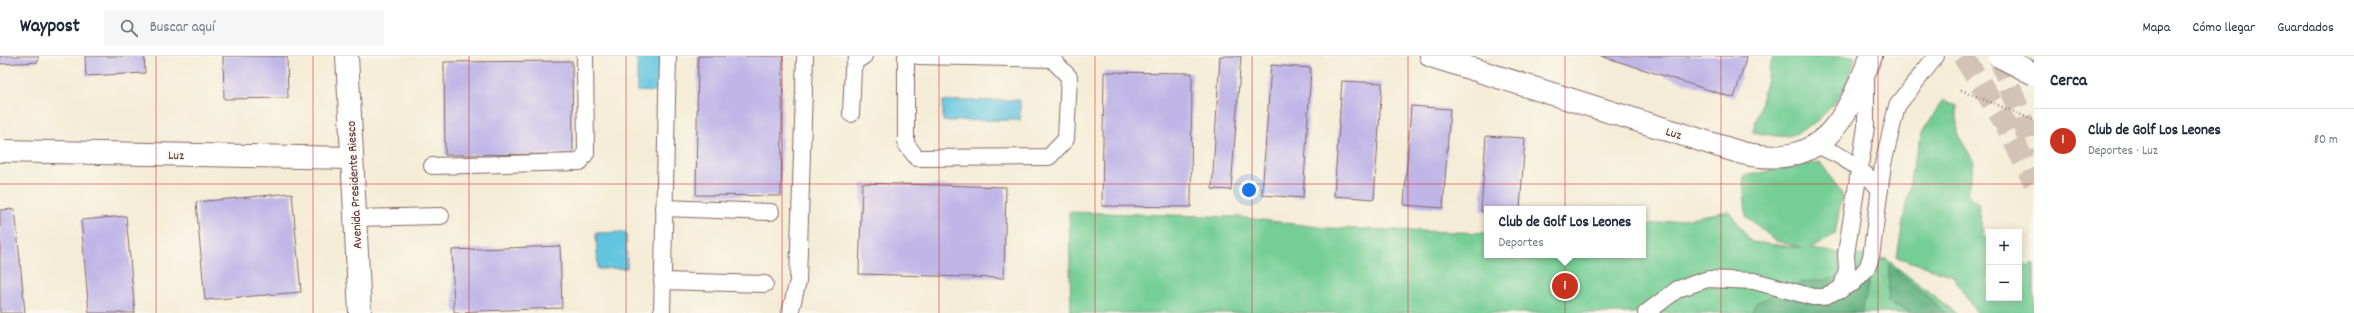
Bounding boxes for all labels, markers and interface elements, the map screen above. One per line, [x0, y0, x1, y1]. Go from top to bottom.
search box [104, 10, 384, 46]
text: Waypost [20, 14, 80, 41]
icon: search [118, 17, 140, 39]
text: Buscar aquí [150, 17, 215, 39]
text: Mapa [2143, 18, 2170, 38]
text: Cómo llegar [2192, 18, 2255, 38]
text: Guardados [2277, 18, 2334, 38]
text: Cerca [2050, 70, 2087, 94]
street label: Avenida Presidente Riesco [343, 120, 368, 249]
text: Club de Golf Los Leones [2088, 120, 2221, 142]
street label: Luz [1663, 123, 1684, 146]
text: 1 [2062, 131, 2064, 150]
text: 80 m [2314, 131, 2338, 150]
text: Deportes · Luz [2088, 142, 2158, 161]
street label: Luz [168, 147, 184, 166]
your location [1239, 180, 1259, 200]
popup [1484, 206, 1646, 258]
text: Club de Golf Los Leones [1499, 212, 1631, 234]
map controls [1986, 229, 2022, 301]
button: + [1986, 229, 2022, 265]
text: Deportes [1499, 234, 1544, 253]
button: − [1986, 265, 2022, 301]
pin: 1 [1552, 271, 1578, 301]

